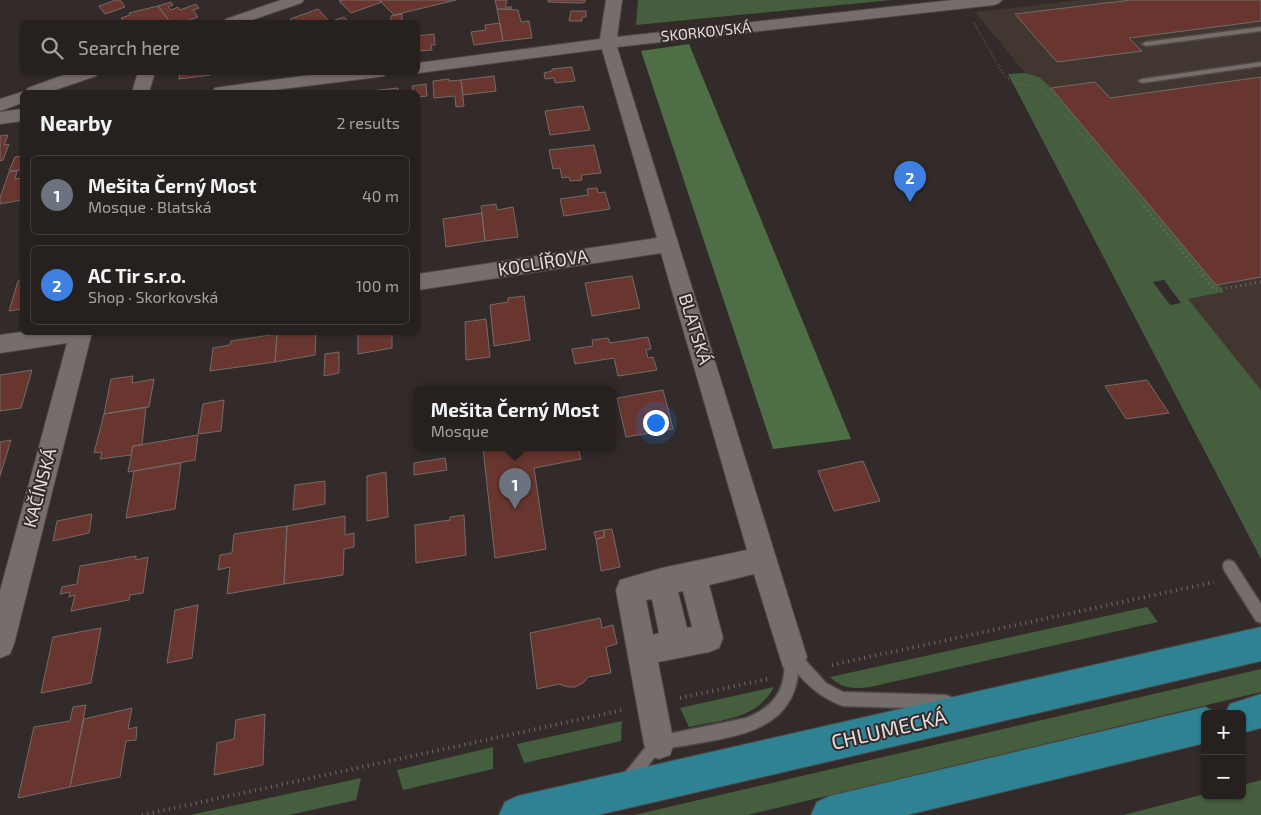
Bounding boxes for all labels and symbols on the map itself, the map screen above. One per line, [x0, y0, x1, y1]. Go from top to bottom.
street label: SKORKOVSKÁ [660, 17, 752, 45]
pin: 2 [894, 161, 926, 202]
street label: KOCLÍŘOVA [496, 244, 590, 280]
street label: BLATSKÁ [675, 291, 717, 368]
your location [643, 410, 669, 436]
street label: KAČÍNSKÁ [18, 445, 60, 530]
pin: 1 [499, 468, 531, 509]
street label: CHLUMECKÁ [828, 703, 949, 754]

